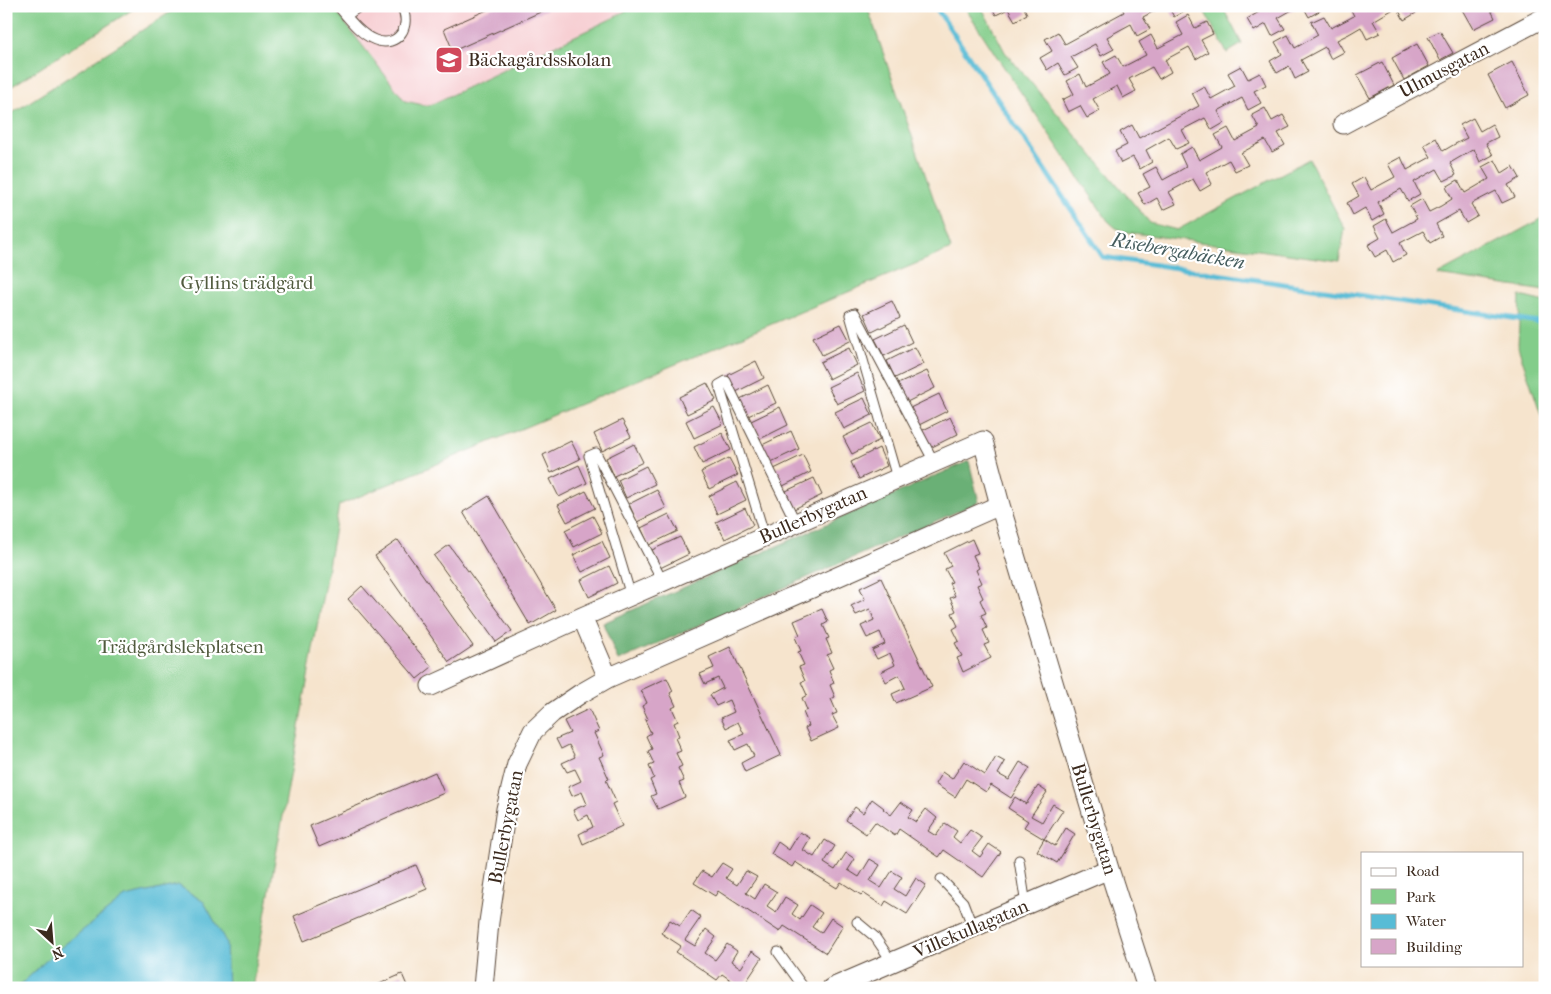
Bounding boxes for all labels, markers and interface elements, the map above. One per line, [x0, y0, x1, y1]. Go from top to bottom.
street label: Ulmusgatan [1395, 37, 1493, 103]
school or university icon: Bäckagårdsskolan [434, 45, 464, 75]
place label: Bäckagårdsskolan [468, 49, 611, 71]
water label: Risebergabäcken [1107, 228, 1247, 274]
park label: Gyllins trädgård [181, 272, 314, 294]
street label: Bullerbygatan [756, 481, 870, 549]
park label: Trädgårdslekplatsen [98, 636, 264, 658]
street label: Bullerbygatan [1067, 760, 1121, 878]
street label: Bullerbygatan [484, 768, 528, 886]
legend [1361, 852, 1524, 966]
text: Road [1406, 862, 1440, 880]
text: Park [1406, 888, 1436, 906]
street label: Villekullagatan [909, 895, 1032, 964]
text: Water [1405, 912, 1446, 930]
north arrow [28, 916, 78, 966]
text: Building [1406, 938, 1463, 956]
text: N [49, 943, 66, 963]

